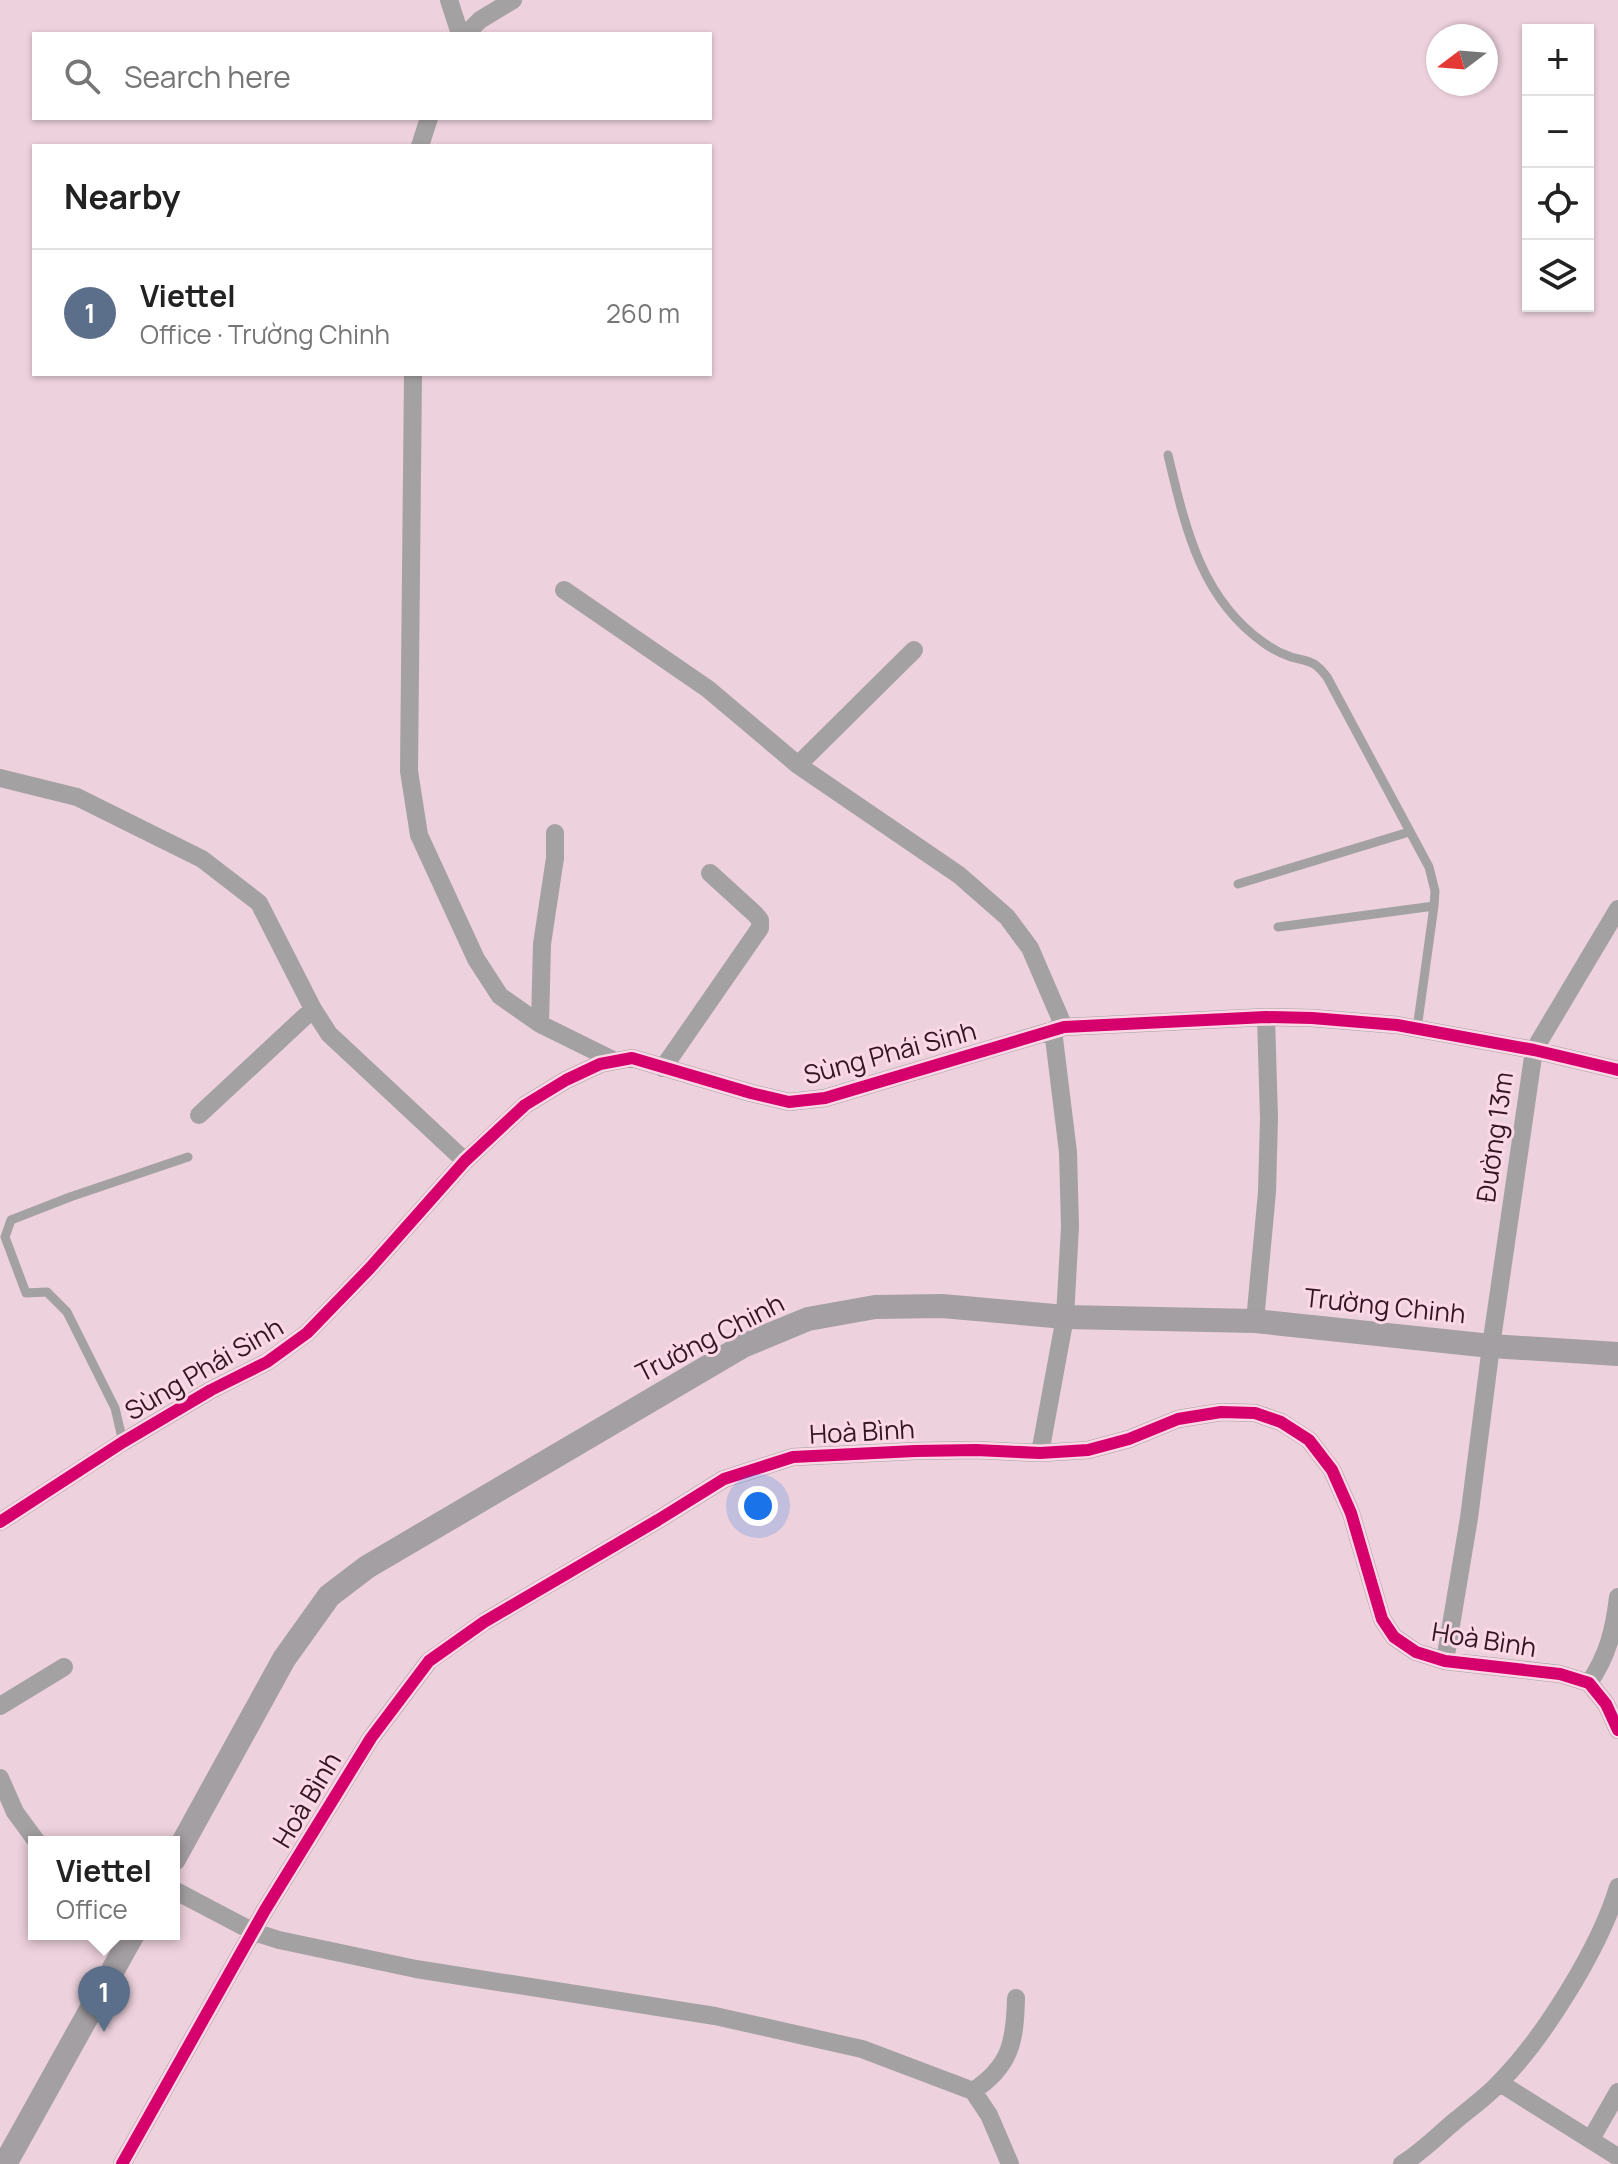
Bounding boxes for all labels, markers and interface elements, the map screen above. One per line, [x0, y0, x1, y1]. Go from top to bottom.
north arrow [1426, 24, 1498, 96]
map controls [1522, 24, 1594, 312]
button: + [1522, 24, 1594, 96]
search box [32, 32, 712, 120]
icon: search [60, 54, 104, 98]
text: Search here [124, 56, 291, 97]
button: − [1522, 96, 1594, 168]
button: locate [1522, 168, 1594, 240]
text: Nearby [64, 173, 180, 219]
button: layers [1522, 240, 1594, 312]
text: Viettel [140, 275, 236, 316]
text: 1 [84, 295, 96, 331]
text: 260 m [606, 295, 680, 331]
text: Office · Trường Chinh [140, 316, 390, 352]
street label: Sùng Phái Sinh [799, 1012, 980, 1092]
street label: Đường 13m [1467, 1069, 1521, 1204]
street label: Trường Chinh [1303, 1279, 1467, 1331]
street label: Trường Chinh [629, 1284, 790, 1390]
street label: Sùng Phái Sinh [118, 1308, 289, 1428]
street label: Hoà Bình [808, 1410, 916, 1452]
your location [738, 1486, 778, 1526]
street label: Hoà Bình [1429, 1613, 1539, 1665]
street label: Hoà Bình [263, 1745, 349, 1854]
popup [28, 1836, 180, 1940]
text: Viettel [56, 1850, 152, 1891]
text: Office [56, 1891, 128, 1927]
pin: 1 [78, 1966, 130, 2032]

